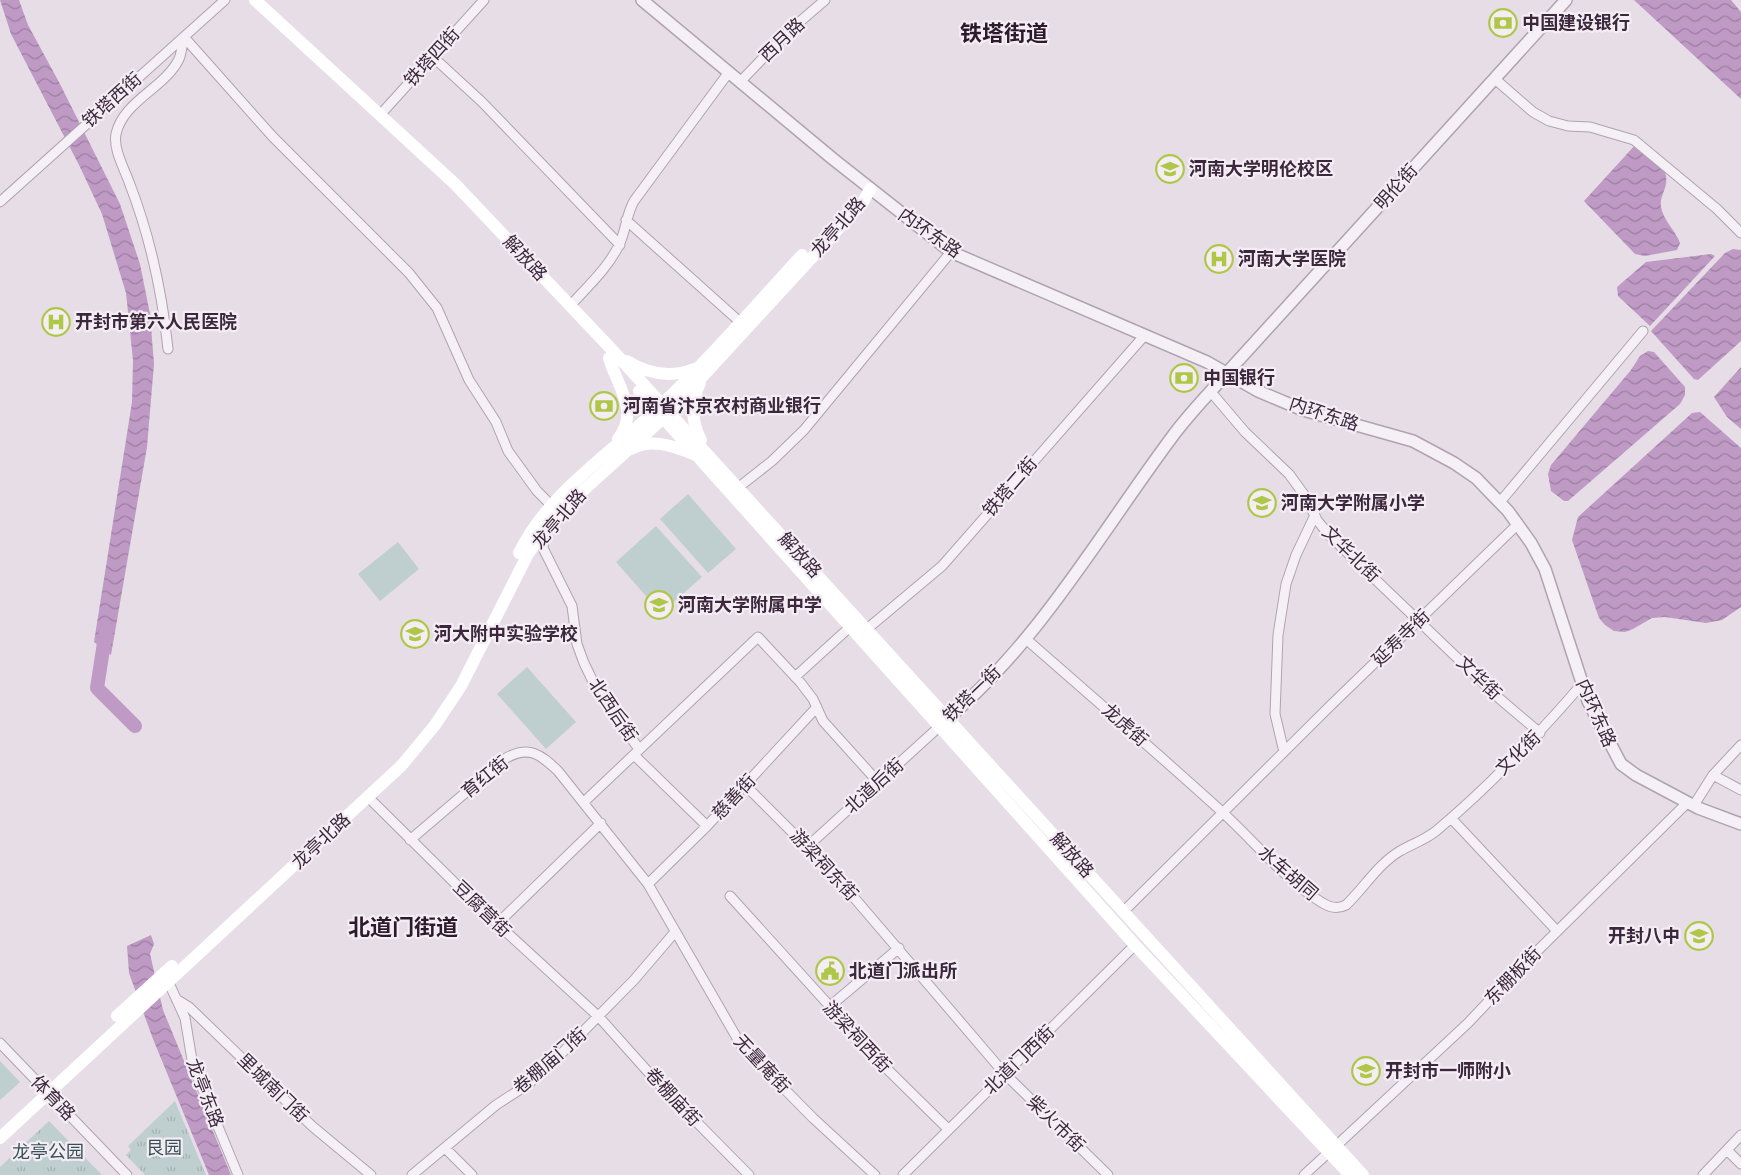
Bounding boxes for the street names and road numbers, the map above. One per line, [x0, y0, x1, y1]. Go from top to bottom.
street label: 西月路 [754, 13, 809, 67]
street label: 铁塔四街 [399, 22, 464, 91]
street label: 铁塔西街 [77, 67, 146, 132]
street label: 明伦街 [1369, 159, 1422, 214]
street label: 龙亭北路 [805, 192, 870, 261]
street label: 内环东路 [894, 203, 966, 263]
street label: 解放路 [499, 230, 552, 285]
street label: 内环东路 [1286, 391, 1362, 436]
street label: 铁塔二街 [977, 452, 1042, 521]
street label: 龙亭北路 [526, 484, 591, 553]
street label: 文华北街 [1317, 520, 1385, 587]
street label: 解放路 [774, 527, 827, 582]
street label: 延寿寺街 [1367, 604, 1435, 671]
street label: 文华街 [1452, 651, 1507, 705]
street label: 铁塔一街 [938, 660, 1006, 727]
street label: 北西后街 [584, 673, 643, 746]
street label: 内环东路 [1571, 675, 1622, 750]
street label: 龙虎街 [1097, 698, 1153, 751]
street label: 文化街 [1490, 726, 1545, 780]
street label: 育红街 [456, 751, 513, 803]
street label: 北道后街 [839, 753, 908, 818]
street label: 慈善街 [707, 769, 760, 824]
street label: 龙亭北路 [286, 808, 355, 874]
street label: 游梁祠东街 [785, 824, 863, 905]
street label: 解放路 [1046, 827, 1099, 882]
street label: 水车胡同 [1254, 840, 1323, 905]
street label: 豆腐营街 [448, 875, 516, 942]
street label: 东棚板街 [1479, 942, 1546, 1010]
street label: 游梁祠西街 [818, 996, 896, 1077]
street label: 北道门西街 [978, 1020, 1059, 1099]
street label: 卷棚庙门街 [508, 1022, 591, 1099]
street label: 无量庵街 [729, 1029, 795, 1098]
street label: 里城南门街 [233, 1048, 314, 1127]
street label: 龙亭东路 [182, 1055, 229, 1131]
street label: 卷棚庙街 [640, 1062, 706, 1131]
street label: 体育路 [26, 1070, 80, 1125]
street label: 柴火市街 [1022, 1090, 1090, 1157]

